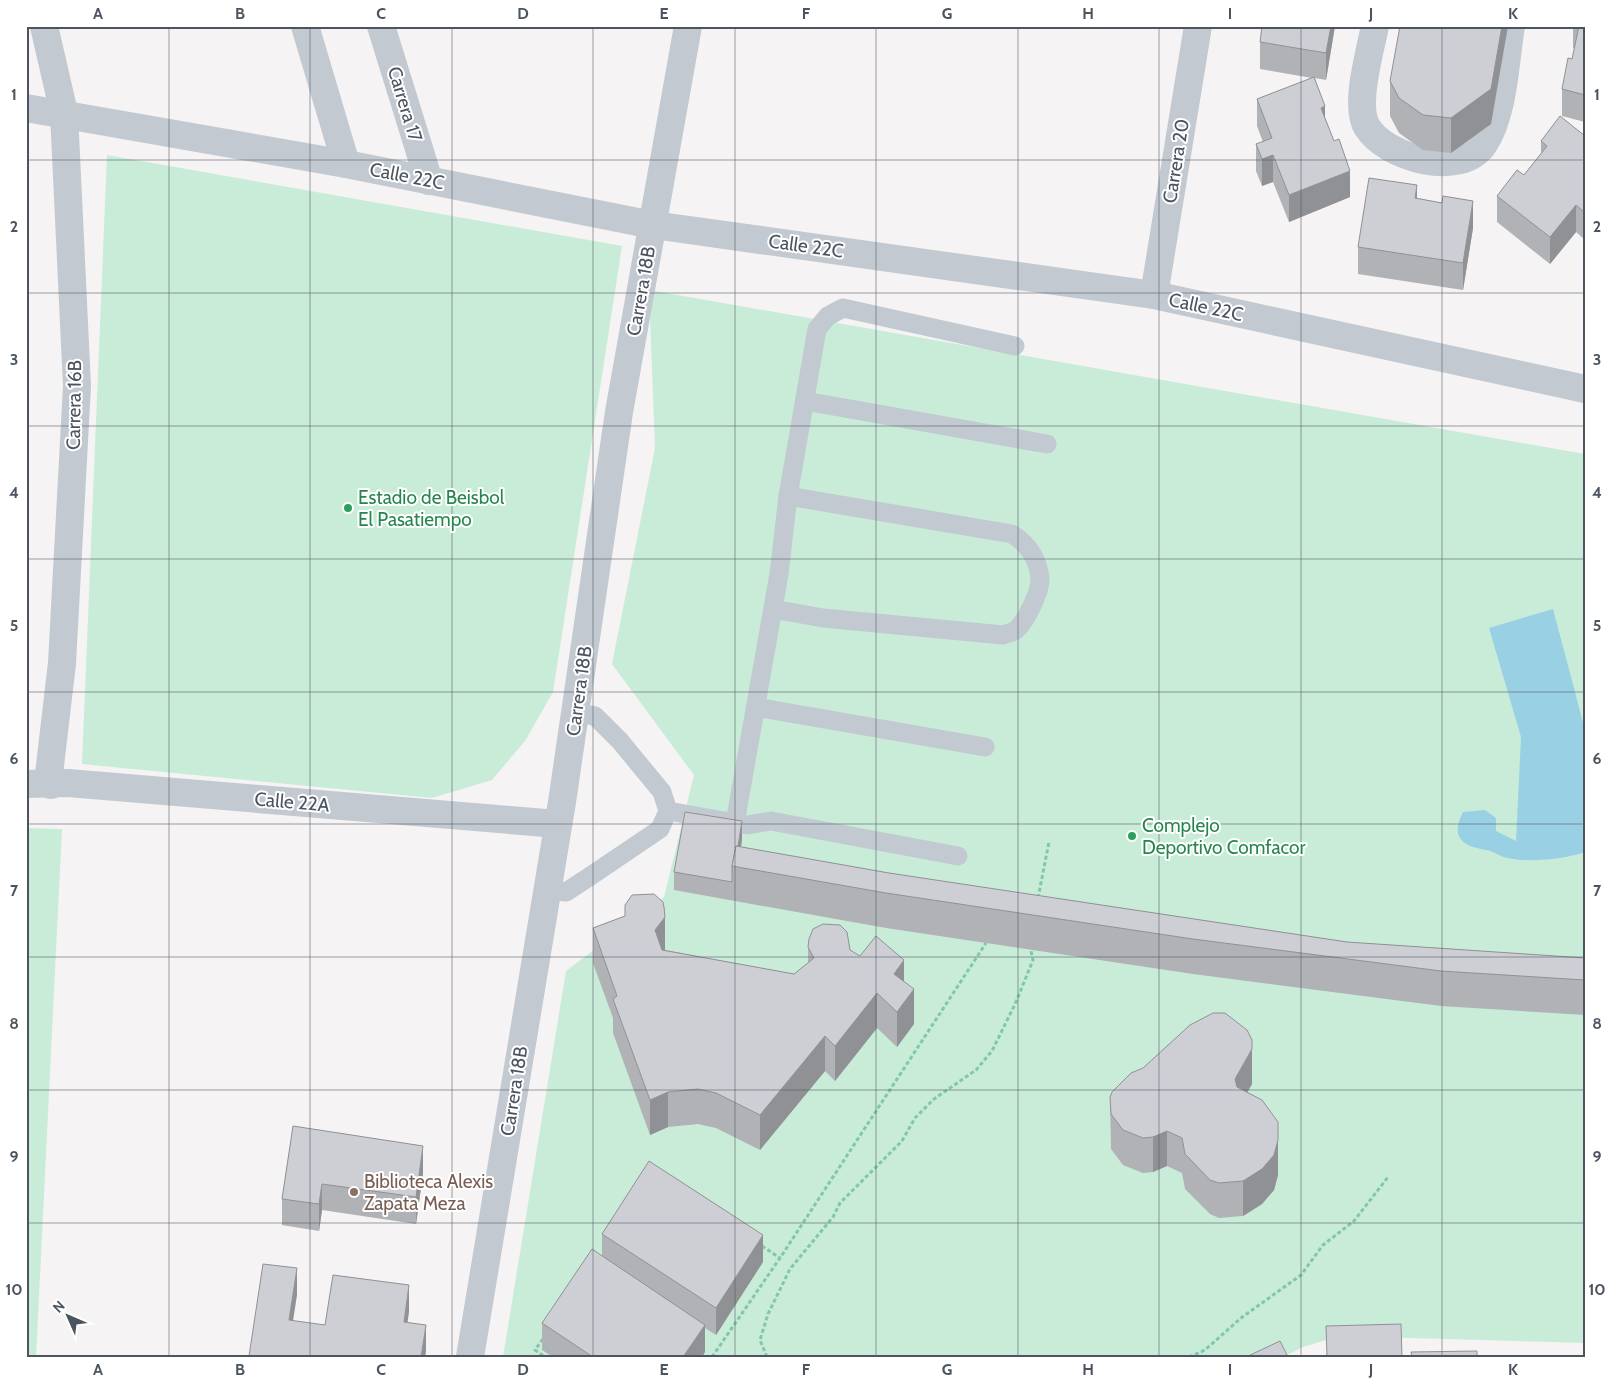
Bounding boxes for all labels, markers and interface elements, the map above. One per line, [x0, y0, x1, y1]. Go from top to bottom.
text: A [93, 4, 103, 23]
text: B [235, 4, 245, 23]
text: C [376, 4, 386, 23]
text: D [517, 4, 529, 23]
text: E [659, 4, 669, 23]
text: F [802, 4, 811, 23]
text: G [942, 4, 952, 23]
text: H [1082, 4, 1094, 23]
text: I [1228, 4, 1232, 23]
text: J [1368, 4, 1373, 23]
text: K [1508, 4, 1518, 23]
street label: Carrera 17 [383, 64, 427, 145]
text: 1 [11, 85, 17, 104]
text: 1 [1594, 85, 1600, 104]
street label: Carrera 20 [1158, 117, 1194, 205]
street label: Calle 22C [368, 158, 446, 195]
text: 2 [10, 217, 18, 236]
text: 2 [1593, 217, 1601, 236]
street label: Calle 22C [767, 229, 845, 263]
street label: Carrera 18B [622, 244, 660, 338]
street label: Calle 22C [1167, 288, 1246, 326]
text: 3 [10, 350, 18, 369]
text: 3 [1593, 350, 1601, 369]
street label: Carrera 16B [62, 360, 86, 450]
text: 4 [9, 483, 19, 502]
text: 4 [1592, 483, 1602, 502]
place label: Estadio de Beisbol El Pasatiempo [358, 486, 505, 531]
marker: Estadio de Beisbol El Pasatiempo [342, 502, 354, 514]
text: 5 [10, 616, 18, 635]
text: 5 [1593, 616, 1601, 635]
street label: Carrera 18B [561, 645, 597, 737]
text: 6 [10, 749, 19, 768]
text: 6 [1593, 749, 1602, 768]
street label: Calle 22A [253, 787, 331, 817]
place label: Complejo Deportivo Comfacor [1142, 814, 1306, 859]
marker: Complejo Deportivo Comfacor [1126, 830, 1138, 842]
text: 7 [10, 881, 19, 900]
text: 7 [1593, 881, 1602, 900]
text: 8 [9, 1014, 19, 1033]
text: 8 [1592, 1014, 1602, 1033]
street label: Carrera 18B [496, 1044, 532, 1138]
text: 9 [10, 1147, 19, 1166]
text: 9 [1593, 1147, 1602, 1166]
place label: Biblioteca Alexis Zapata Meza [364, 1170, 493, 1215]
marker: Biblioteca Alexis Zapata Meza [348, 1186, 360, 1198]
text: 10 [5, 1280, 23, 1299]
text: 10 [1588, 1280, 1606, 1299]
north arrow [42, 1290, 92, 1340]
text: N [49, 1297, 69, 1317]
text: A [93, 1360, 103, 1379]
text: B [235, 1360, 245, 1379]
text: C [376, 1360, 386, 1379]
text: D [517, 1360, 529, 1379]
text: E [659, 1360, 669, 1379]
text: F [802, 1360, 811, 1379]
text: G [942, 1360, 952, 1379]
text: H [1082, 1360, 1094, 1379]
text: I [1228, 1360, 1232, 1379]
text: J [1368, 1360, 1373, 1379]
text: K [1508, 1360, 1518, 1379]

